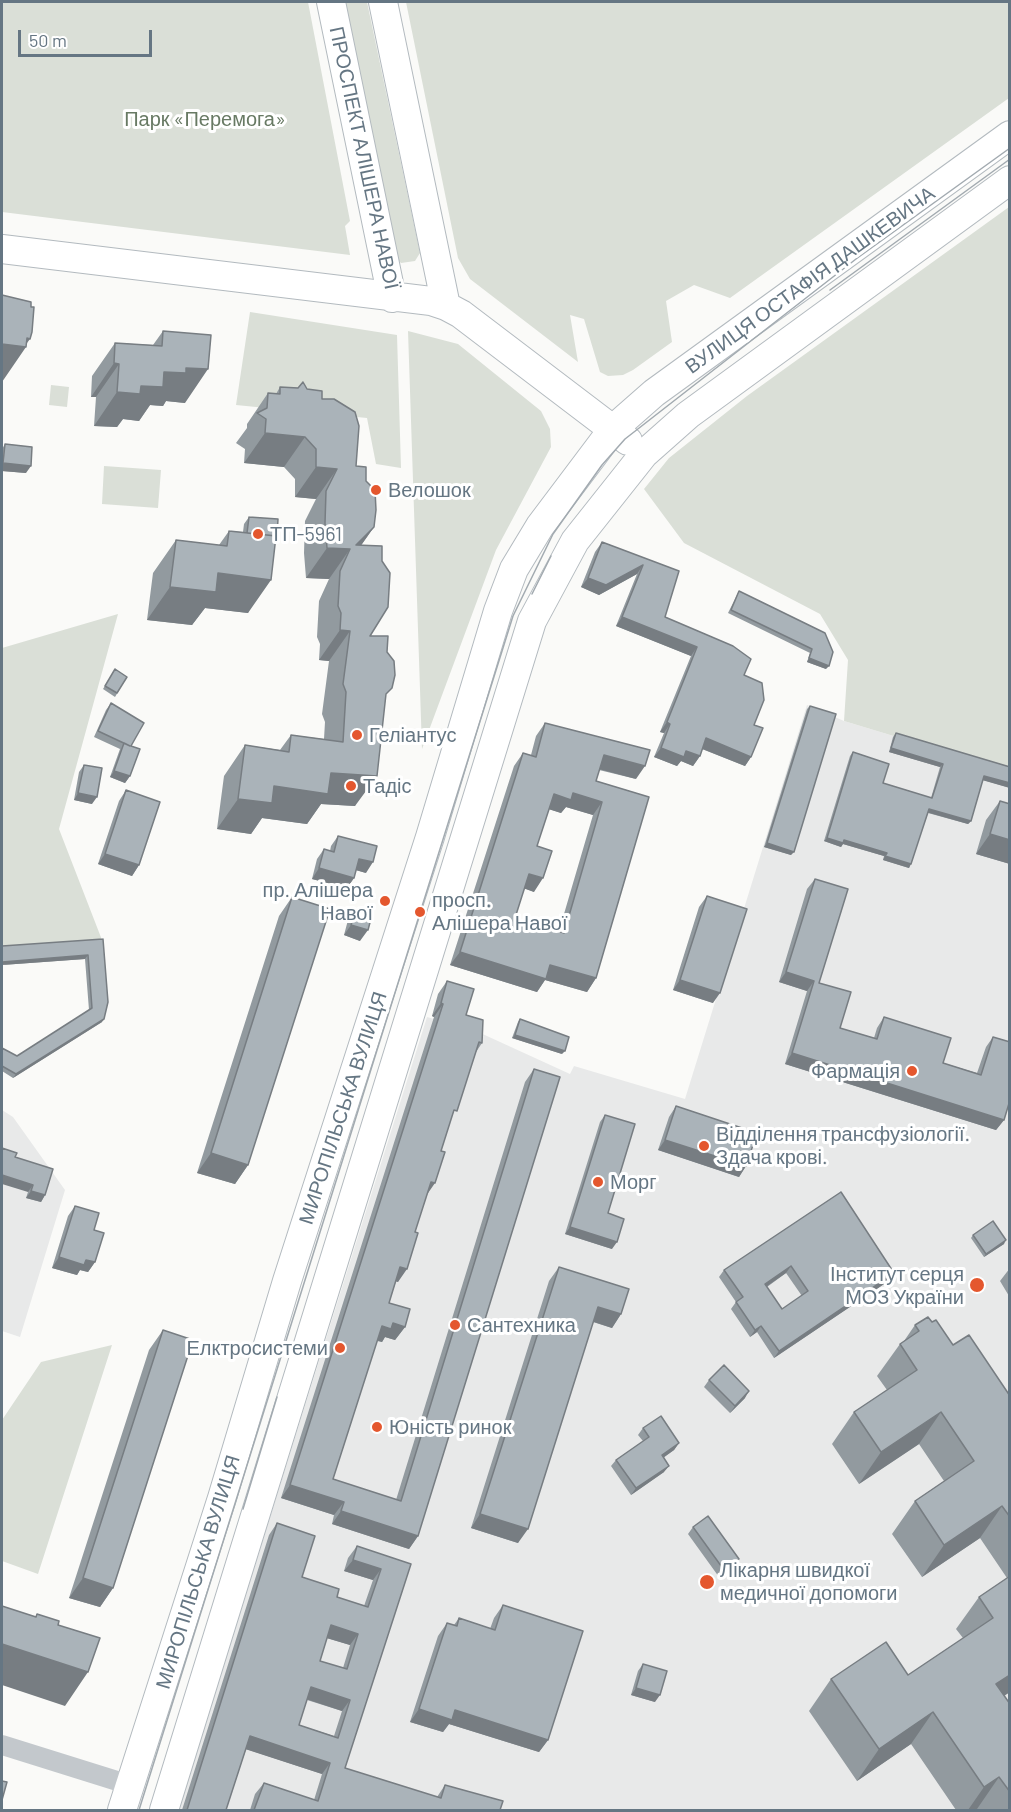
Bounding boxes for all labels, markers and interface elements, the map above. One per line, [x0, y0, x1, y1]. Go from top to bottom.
scale bar [21, 18, 154, 56]
street label: ПРОСПЕКТ АЛІШЕРА НАВОЇ [324, 24, 404, 292]
text: 50 m [29, 29, 67, 51]
park label: Парк «Перемога» [124, 107, 286, 131]
street label: ВУЛИЦЯ ОСТАФІЯ ДАШКЕВИЧА [680, 181, 940, 379]
place label: Велошок [388, 478, 471, 502]
marker: Велошок [369, 483, 383, 497]
place label: ТП-5961 [270, 522, 342, 546]
marker: ТП-5961 [251, 527, 265, 541]
place label: Геліантус [369, 723, 456, 747]
marker: Геліантус [350, 728, 364, 742]
place label: Тадіс [363, 774, 412, 798]
marker: Тадіс [344, 779, 358, 793]
place label: пр. Алішера Навої [263, 878, 373, 925]
place label: просп. Алішера Навої [432, 888, 568, 935]
marker: пр. Алішера Навої [378, 894, 392, 908]
marker: просп. Алішера Навої [413, 905, 427, 919]
street label: МИРОПІЛЬСЬКА ВУЛИЦЯ [294, 989, 392, 1227]
place label: Фармація [811, 1059, 900, 1083]
marker: Фармація [905, 1064, 919, 1078]
place label: Відділення трансфузіології. Здача крові. [716, 1122, 970, 1169]
marker: Відділення трансфузіології. Здача крові. [697, 1139, 711, 1153]
place label: Морг [610, 1170, 656, 1194]
marker: Морг [591, 1175, 605, 1189]
place label: Інститут серця МОЗ України [830, 1262, 964, 1309]
marker: Інститут серця МОЗ України [968, 1276, 986, 1294]
place label: Сантехника [467, 1313, 576, 1337]
marker: Сантехника [448, 1318, 462, 1332]
place label: Елктросистеми [186, 1336, 328, 1360]
marker: Елктросистеми [333, 1341, 347, 1355]
place label: Юність ринок [389, 1415, 511, 1439]
marker: Юність ринок [370, 1420, 384, 1434]
street label: МИРОПІЛЬСЬКА ВУЛИЦЯ [151, 1452, 245, 1692]
place label: Лікарня швидкої медичної допомоги [720, 1558, 898, 1605]
marker: Лікарня швидкої медичної допомоги [698, 1573, 716, 1591]

